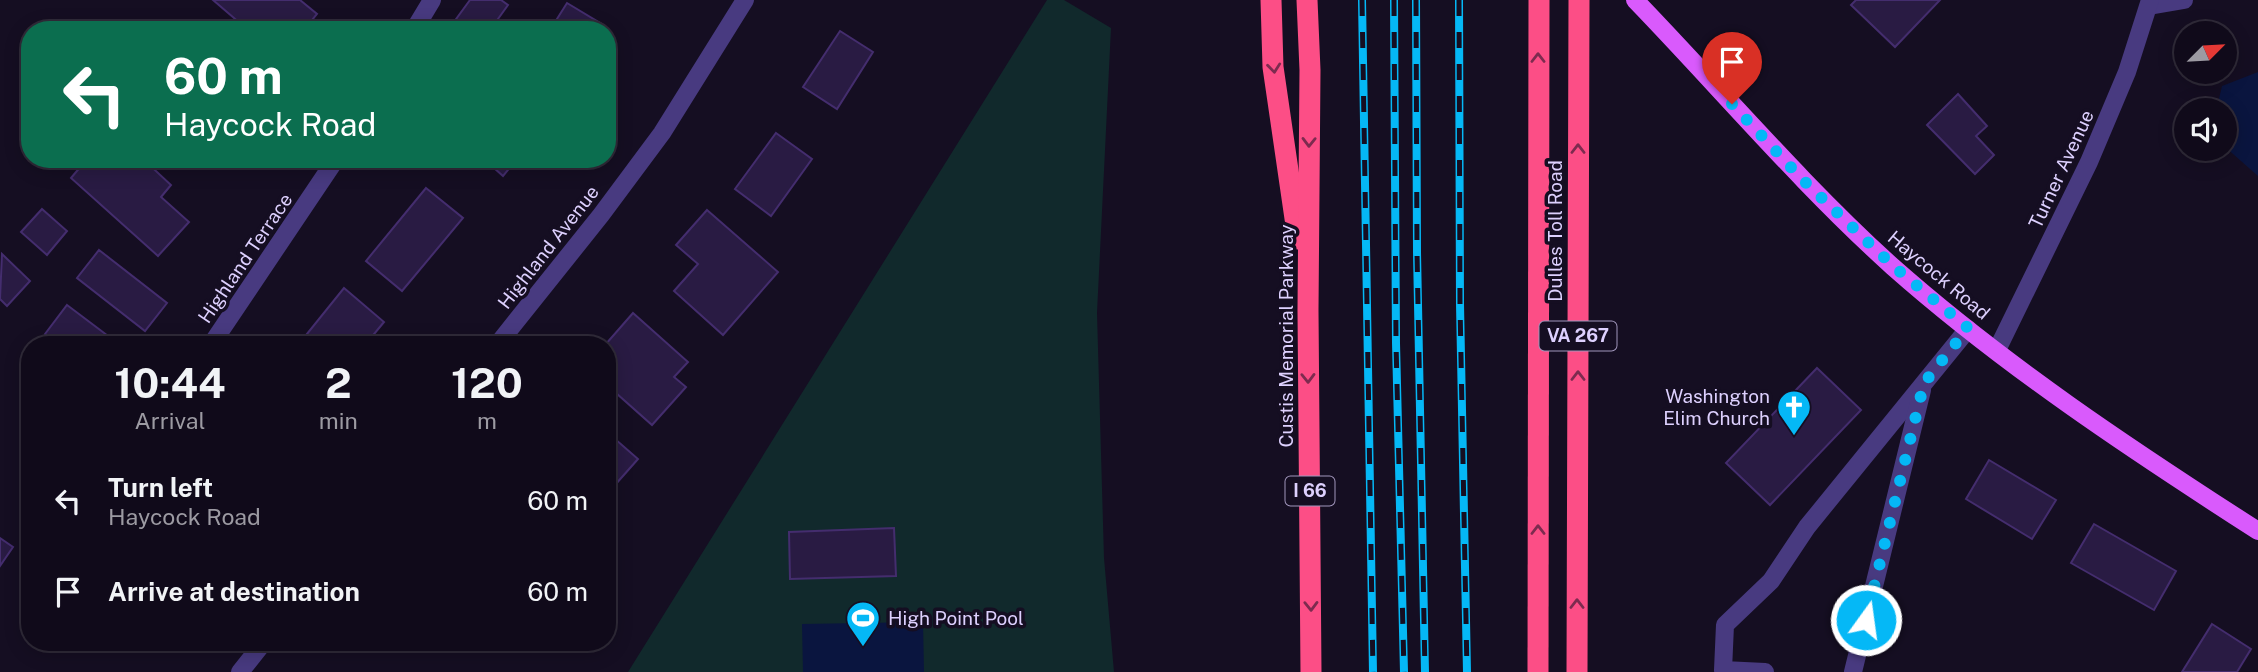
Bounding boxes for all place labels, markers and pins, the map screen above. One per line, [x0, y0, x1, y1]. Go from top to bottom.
pin [1702, 32, 1762, 104]
place label: Washington Elim Church [1663, 385, 1770, 429]
church icon: Washington Elim Church [1775, 388, 1813, 437]
sports icon: High Point Pool [844, 599, 882, 648]
place label: High Point Pool [888, 607, 1024, 629]

